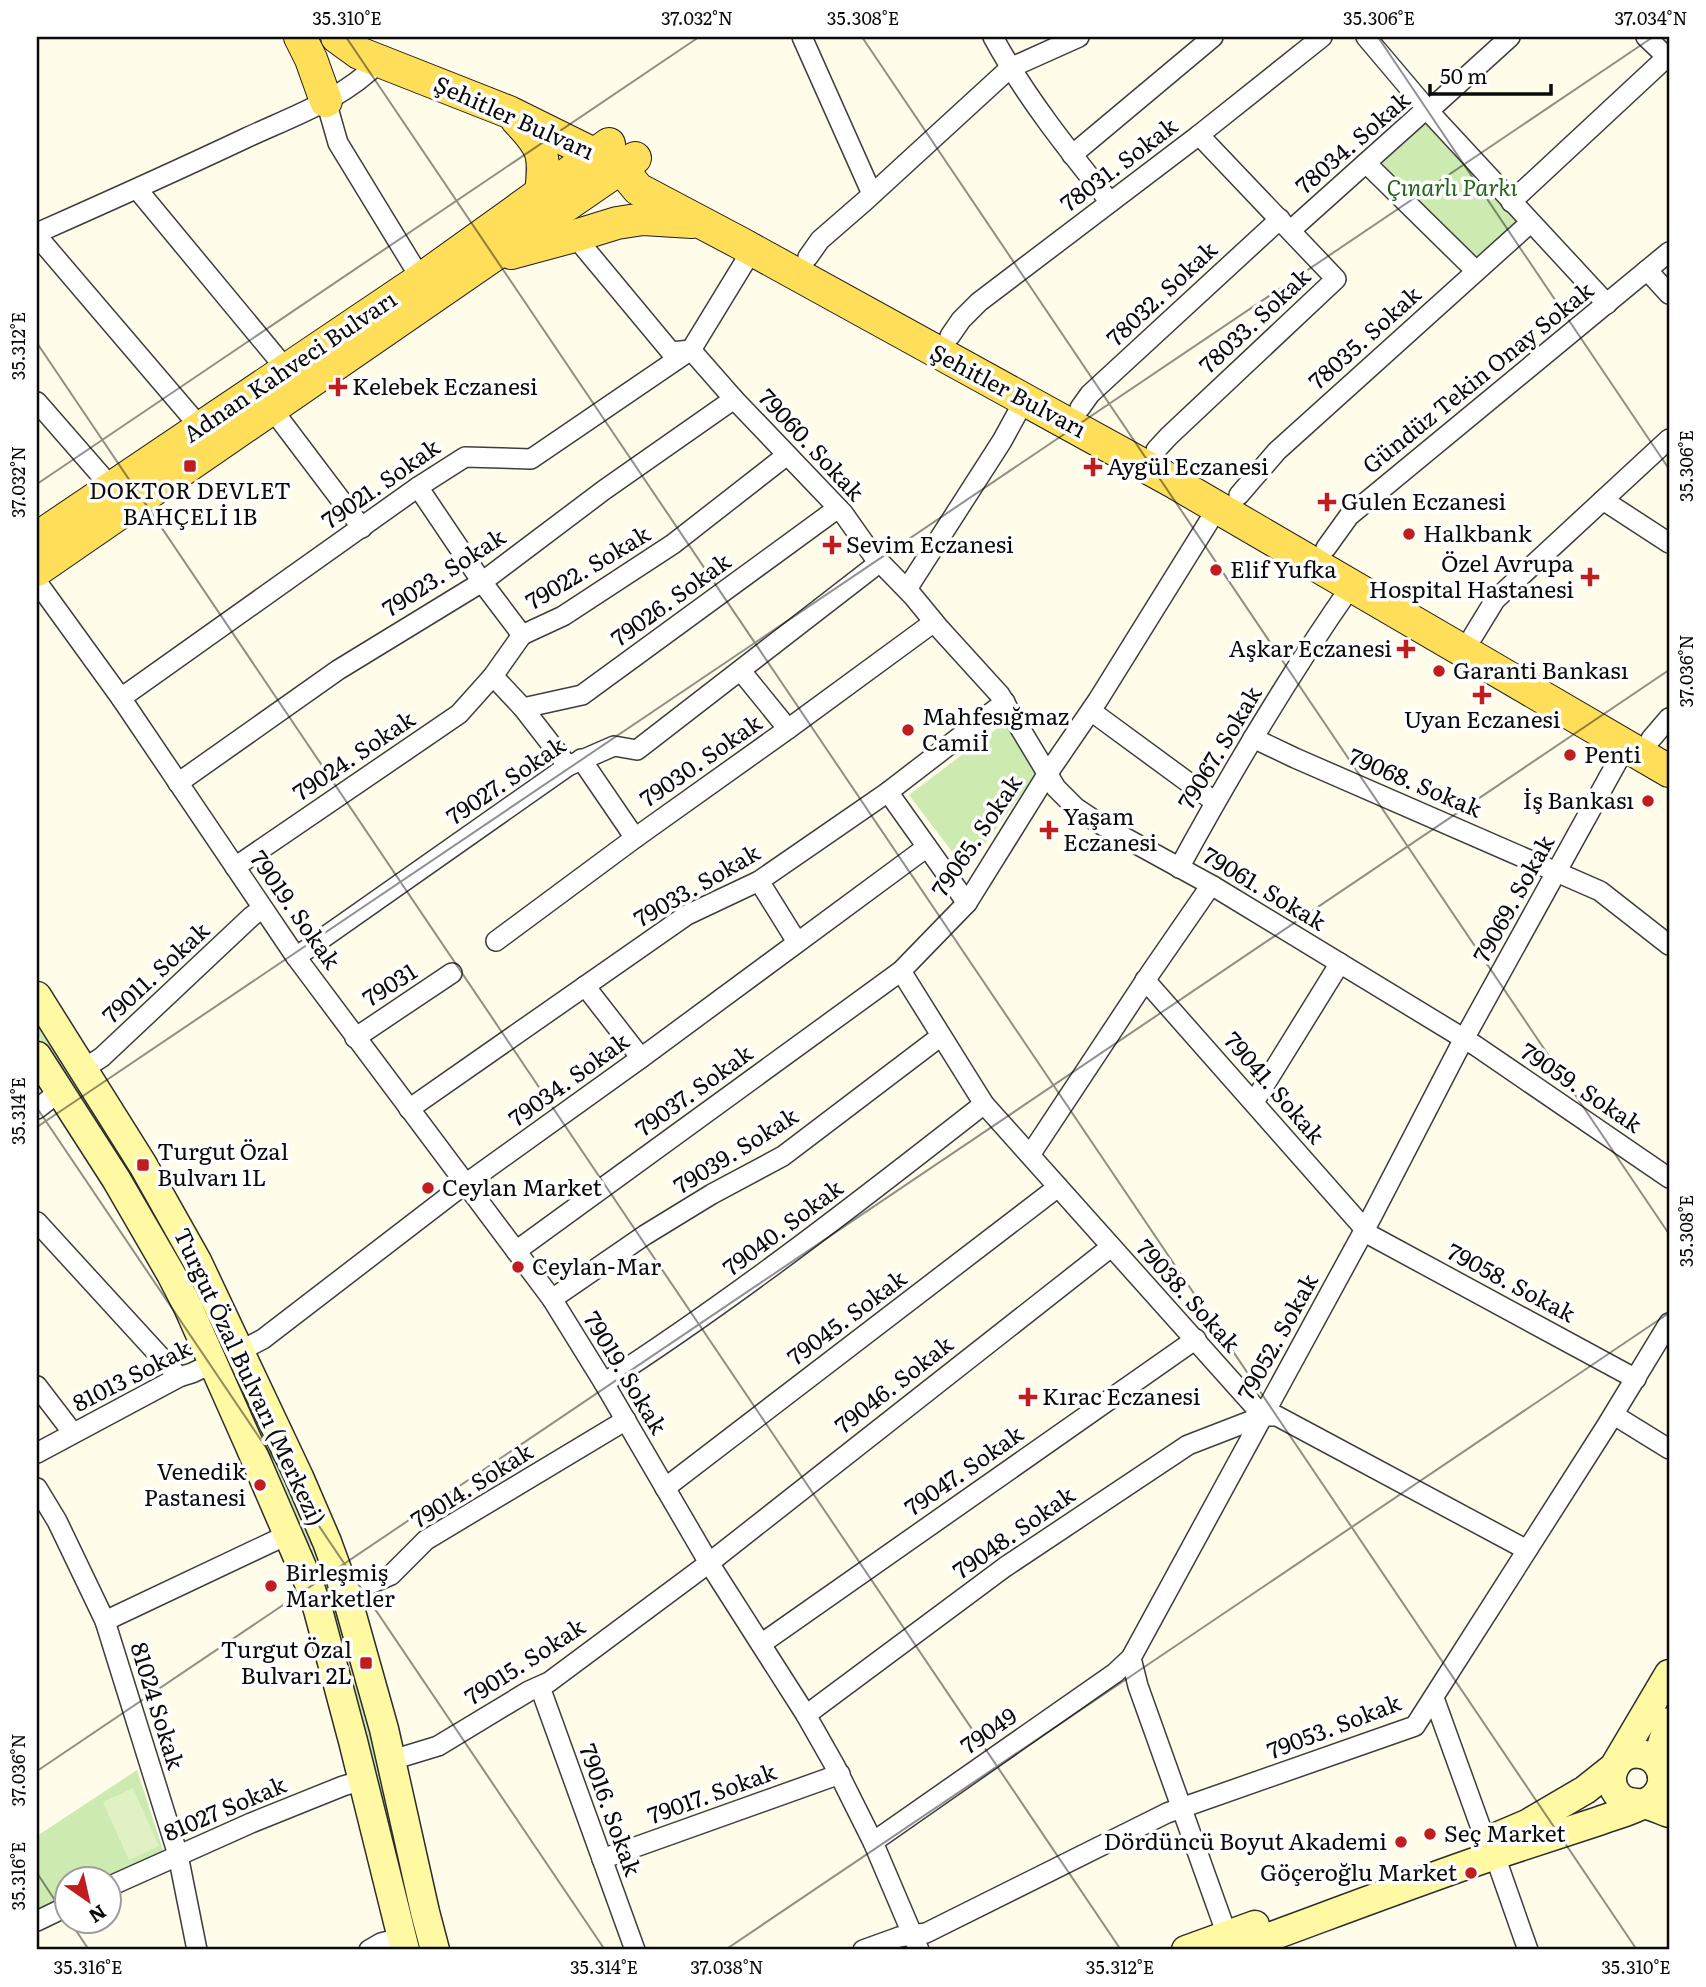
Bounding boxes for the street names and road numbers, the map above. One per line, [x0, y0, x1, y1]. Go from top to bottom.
street label: Şehitler Bulvarı [429, 66, 601, 167]
street label: 78034. Sokak [1287, 81, 1417, 201]
street label: 78031. Sokak [1052, 108, 1184, 219]
street label: 78032. Sokak [1098, 232, 1224, 353]
street label: 78033. Sokak [1190, 258, 1318, 380]
street label: Gündüz Tekin Onay Sokak [1354, 272, 1600, 480]
street label: 78035. Sokak [1300, 276, 1428, 396]
street label: Adnan Kahveci Bulvarı [175, 281, 403, 450]
street label: Şehitler Bulvarı [925, 334, 1093, 445]
street label: 79060. Sokak [752, 380, 874, 508]
street label: 79021. Sokak [314, 428, 447, 536]
street label: 79022. Sokak [518, 515, 656, 617]
street label: 79023. Sokak [375, 518, 512, 624]
street label: 79026. Sokak [603, 543, 737, 653]
street label: 79067. Sokak [1168, 678, 1269, 815]
street label: 79024. Sokak [285, 700, 422, 808]
street label: 79030. Sokak [632, 704, 769, 814]
street label: 79027. Sokak [439, 726, 572, 832]
street label: 79068. Sokak [1344, 738, 1488, 825]
street label: 79065. Sokak [922, 766, 1029, 903]
street label: 79069. Sokak [1463, 827, 1562, 968]
street label: 79033. Sokak [627, 834, 766, 934]
street label: 79061. Sokak [1197, 837, 1334, 938]
street label: 79019. Sokak [243, 843, 351, 976]
street label: 79011. Sokak [94, 912, 216, 1030]
street label: 79031 [355, 953, 423, 1014]
street label: 79034. Sokak [501, 1023, 636, 1134]
street label: 79041. Sokak [1217, 1023, 1334, 1151]
street label: 79059. Sokak [1514, 1033, 1651, 1140]
street label: 79037. Sokak [627, 1035, 759, 1143]
street label: 79039. Sokak [666, 1097, 804, 1201]
street label: 79040. Sokak [715, 1169, 850, 1283]
street label: Turgut Özal Bulvarı (Merkezi) [167, 1221, 335, 1531]
street label: 79038. Sokak [1130, 1231, 1250, 1359]
street label: 79058. Sokak [1442, 1233, 1583, 1330]
street label: 79045. Sokak [779, 1260, 913, 1372]
street label: 79052. Sokak [1228, 1266, 1325, 1405]
street label: 79019. Sokak [577, 1304, 677, 1441]
street label: 79046. Sokak [827, 1326, 960, 1440]
street label: 81013 Sokak [66, 1329, 197, 1419]
street label: 79047. Sokak [897, 1415, 1030, 1523]
street label: 79014. Sokak [404, 1433, 539, 1535]
street label: 79048. Sokak [945, 1476, 1082, 1586]
street label: 79015. Sokak [457, 1608, 592, 1712]
street label: 81024 Sokak [123, 1638, 195, 1774]
street label: 79053. Sokak [1262, 1684, 1406, 1766]
street label: 79049 [953, 1698, 1023, 1761]
street label: 79016. Sokak [572, 1739, 652, 1881]
street label: 79017. Sokak [642, 1753, 781, 1831]
street label: 81027 Sokak [158, 1766, 292, 1848]

